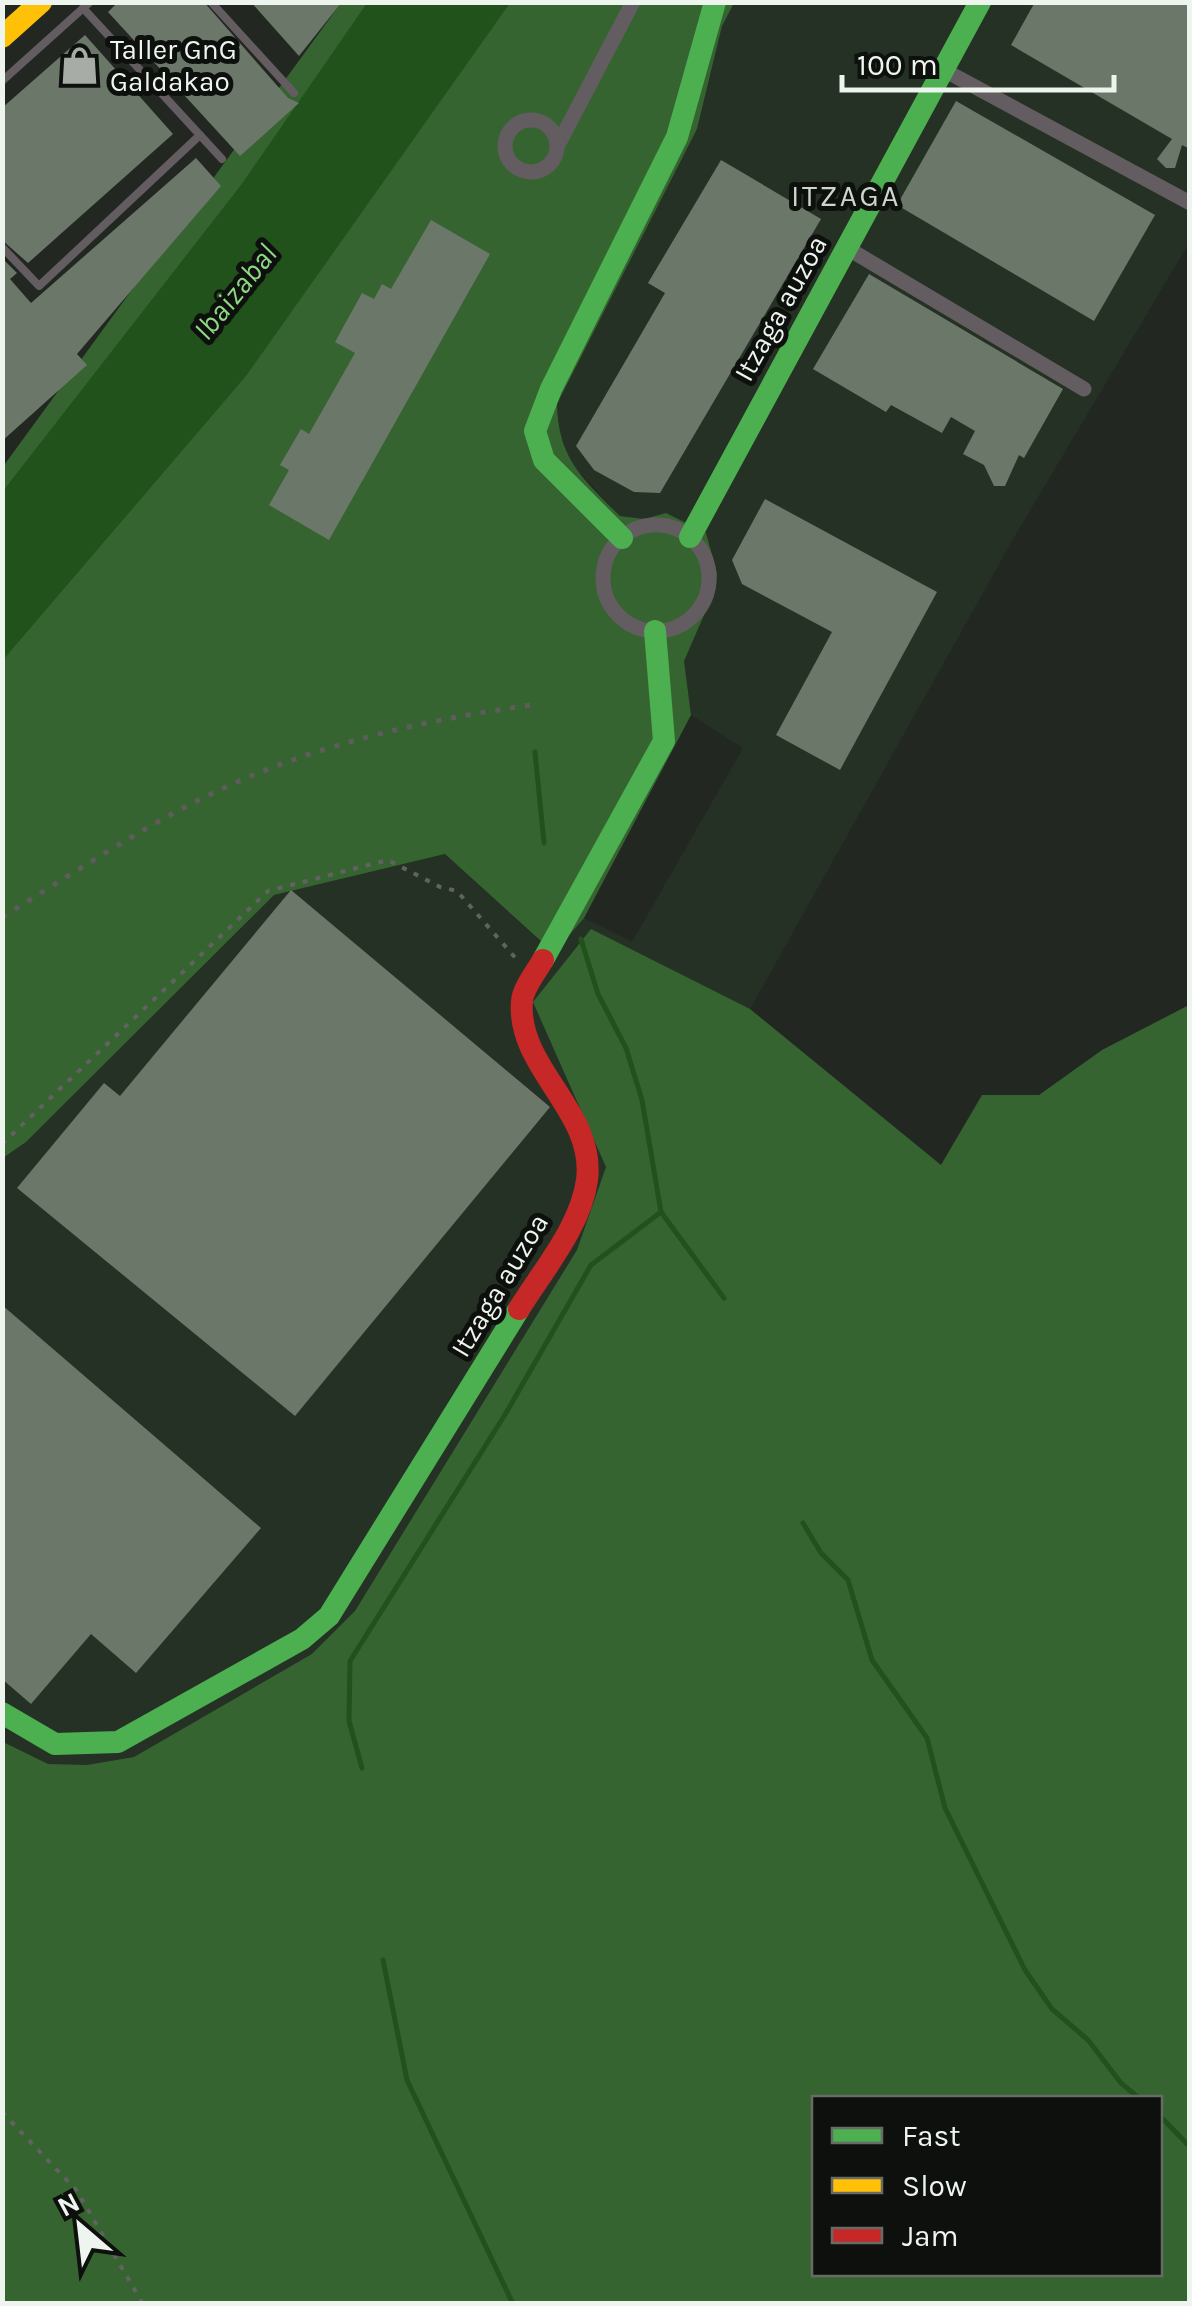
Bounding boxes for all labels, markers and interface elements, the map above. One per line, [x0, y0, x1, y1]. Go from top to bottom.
scale bar [842, 30, 1114, 92]
place label: Taller GnG Galdakao [110, 33, 237, 98]
shop icon: Taller GnG Galdakao [59, 44, 101, 86]
text: 100 m [857, 47, 938, 83]
district label: ITZAGA [791, 178, 901, 214]
street label: Itzaga auzoa [727, 230, 834, 387]
water label: Ibaizabal [185, 237, 285, 347]
street label: Itzaga auzoa [444, 1208, 555, 1363]
legend [812, 2096, 1162, 2276]
text: Fast [902, 2118, 961, 2154]
text: Slow [902, 2168, 967, 2204]
north arrow [30, 2176, 130, 2276]
text: N [52, 2185, 85, 2224]
text: Jam [902, 2218, 959, 2254]

